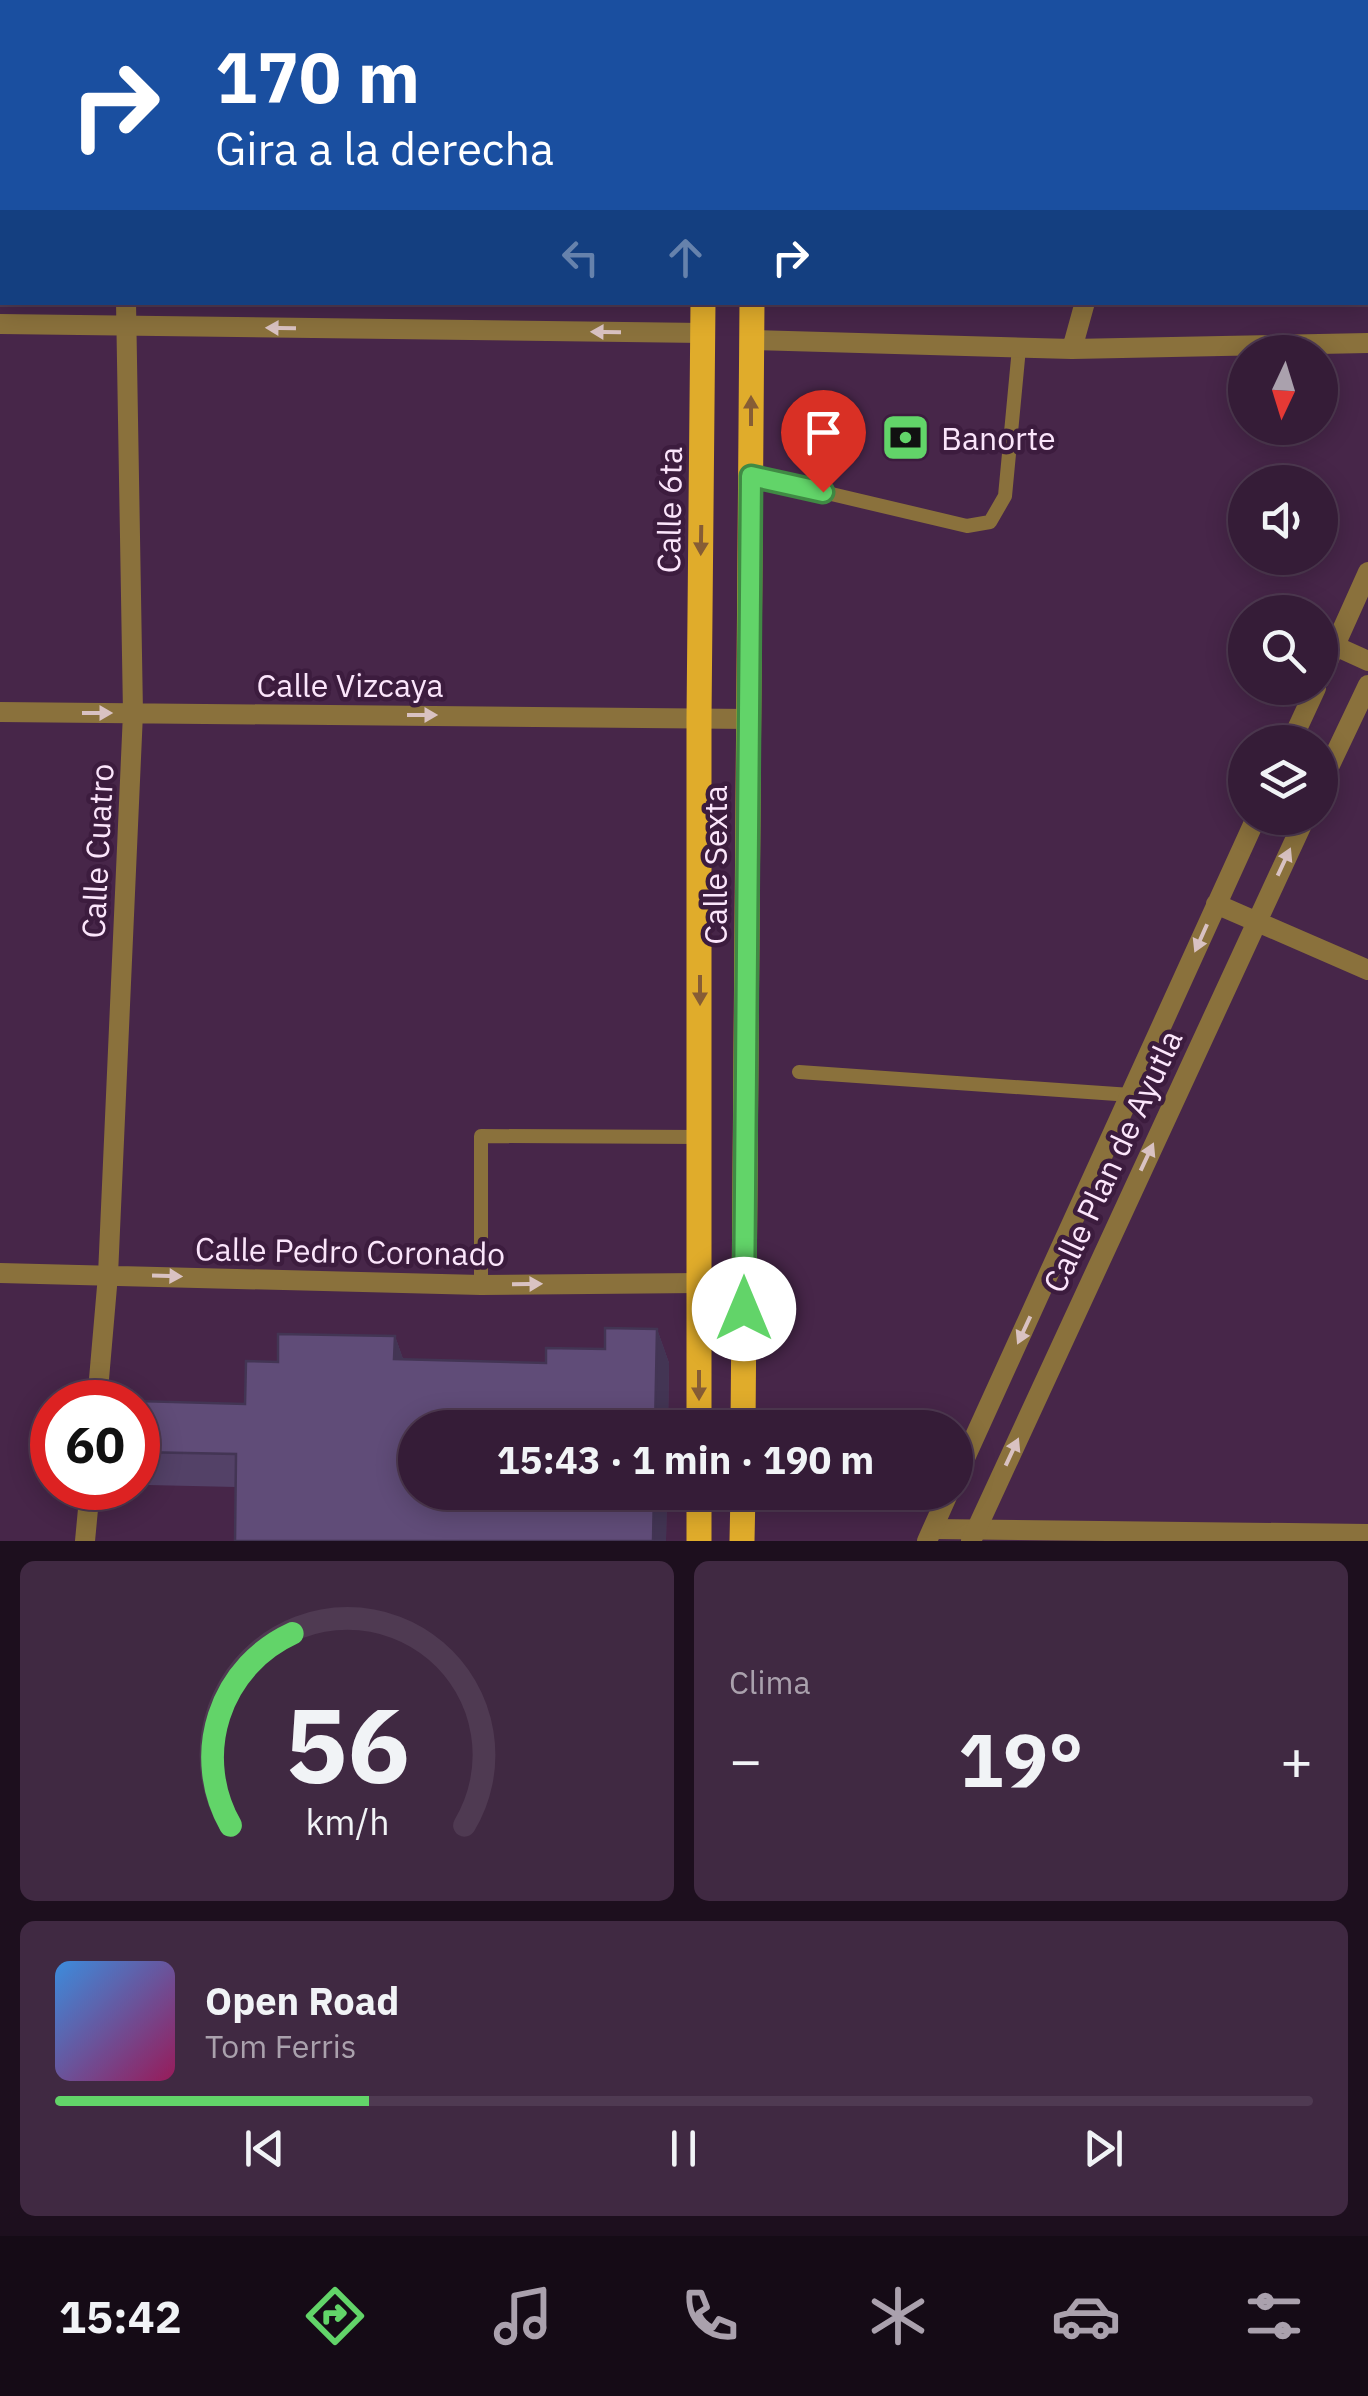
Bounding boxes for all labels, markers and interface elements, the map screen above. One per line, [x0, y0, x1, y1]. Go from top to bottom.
text: 170 m [215, 31, 420, 122]
icon: right [50, 40, 180, 170]
text: Gira a la derecha [215, 119, 554, 177]
icon: left [553, 230, 608, 285]
icon: ahead [658, 230, 713, 285]
icon: right [763, 230, 818, 285]
one-way arrow [264, 320, 296, 336]
one-way arrow [589, 324, 621, 340]
north arrow [1228, 335, 1338, 445]
map controls [1228, 335, 1338, 835]
pin [781, 390, 866, 493]
one-way arrow [743, 395, 759, 427]
icon: arrive [796, 405, 851, 460]
bank icon: Banorte [880, 412, 932, 464]
place label: Banorte [941, 417, 1056, 459]
street label: Calle 6ta [647, 446, 691, 574]
button: sound [1228, 465, 1338, 575]
one-way arrow [693, 524, 709, 556]
button: search [1228, 595, 1338, 705]
street label: Calle Vizcaya [257, 664, 443, 706]
one-way arrow [82, 705, 114, 721]
one-way arrow [407, 708, 439, 724]
button: layers [1228, 725, 1338, 835]
street label: Calle Cuatro [71, 762, 123, 940]
street label: Calle Sexta [694, 785, 736, 945]
one-way arrow [1275, 847, 1292, 876]
one-way arrow [1193, 923, 1209, 953]
one-way arrow [692, 975, 708, 1007]
street label: Calle Plan de Ayutla [1033, 1023, 1191, 1299]
one-way arrow [1139, 1142, 1156, 1171]
street label: Calle Pedro Coronado [195, 1227, 505, 1275]
position arrow [692, 1257, 796, 1361]
one-way arrow [152, 1269, 184, 1285]
one-way arrow [512, 1276, 544, 1292]
one-way arrow [1016, 1315, 1032, 1345]
one-way arrow [691, 1370, 707, 1402]
speed limit sign: 60 [30, 1380, 160, 1510]
text: 15:43 · 1 min · 190 m [497, 1435, 874, 1484]
one-way arrow [1004, 1437, 1020, 1467]
text: Clima [729, 1661, 811, 1703]
text: 56 [285, 1676, 409, 1812]
text: 19° [958, 1710, 1084, 1808]
text: − [729, 1724, 762, 1795]
text: + [1280, 1724, 1313, 1795]
text: km/h [305, 1798, 389, 1845]
text: Open Road [205, 1976, 399, 2025]
text: Tom Ferris [205, 2025, 356, 2067]
icon: previous [237, 2121, 292, 2176]
icon: pause [656, 2121, 711, 2176]
icon: next [1076, 2121, 1131, 2176]
icon: directions [300, 2281, 370, 2351]
icon: music [488, 2281, 558, 2351]
icon: phone [675, 2281, 745, 2351]
icon: climate [863, 2281, 933, 2351]
icon: car [1051, 2281, 1121, 2351]
icon: filters [1239, 2281, 1309, 2351]
text: 15:42 [59, 2287, 182, 2345]

